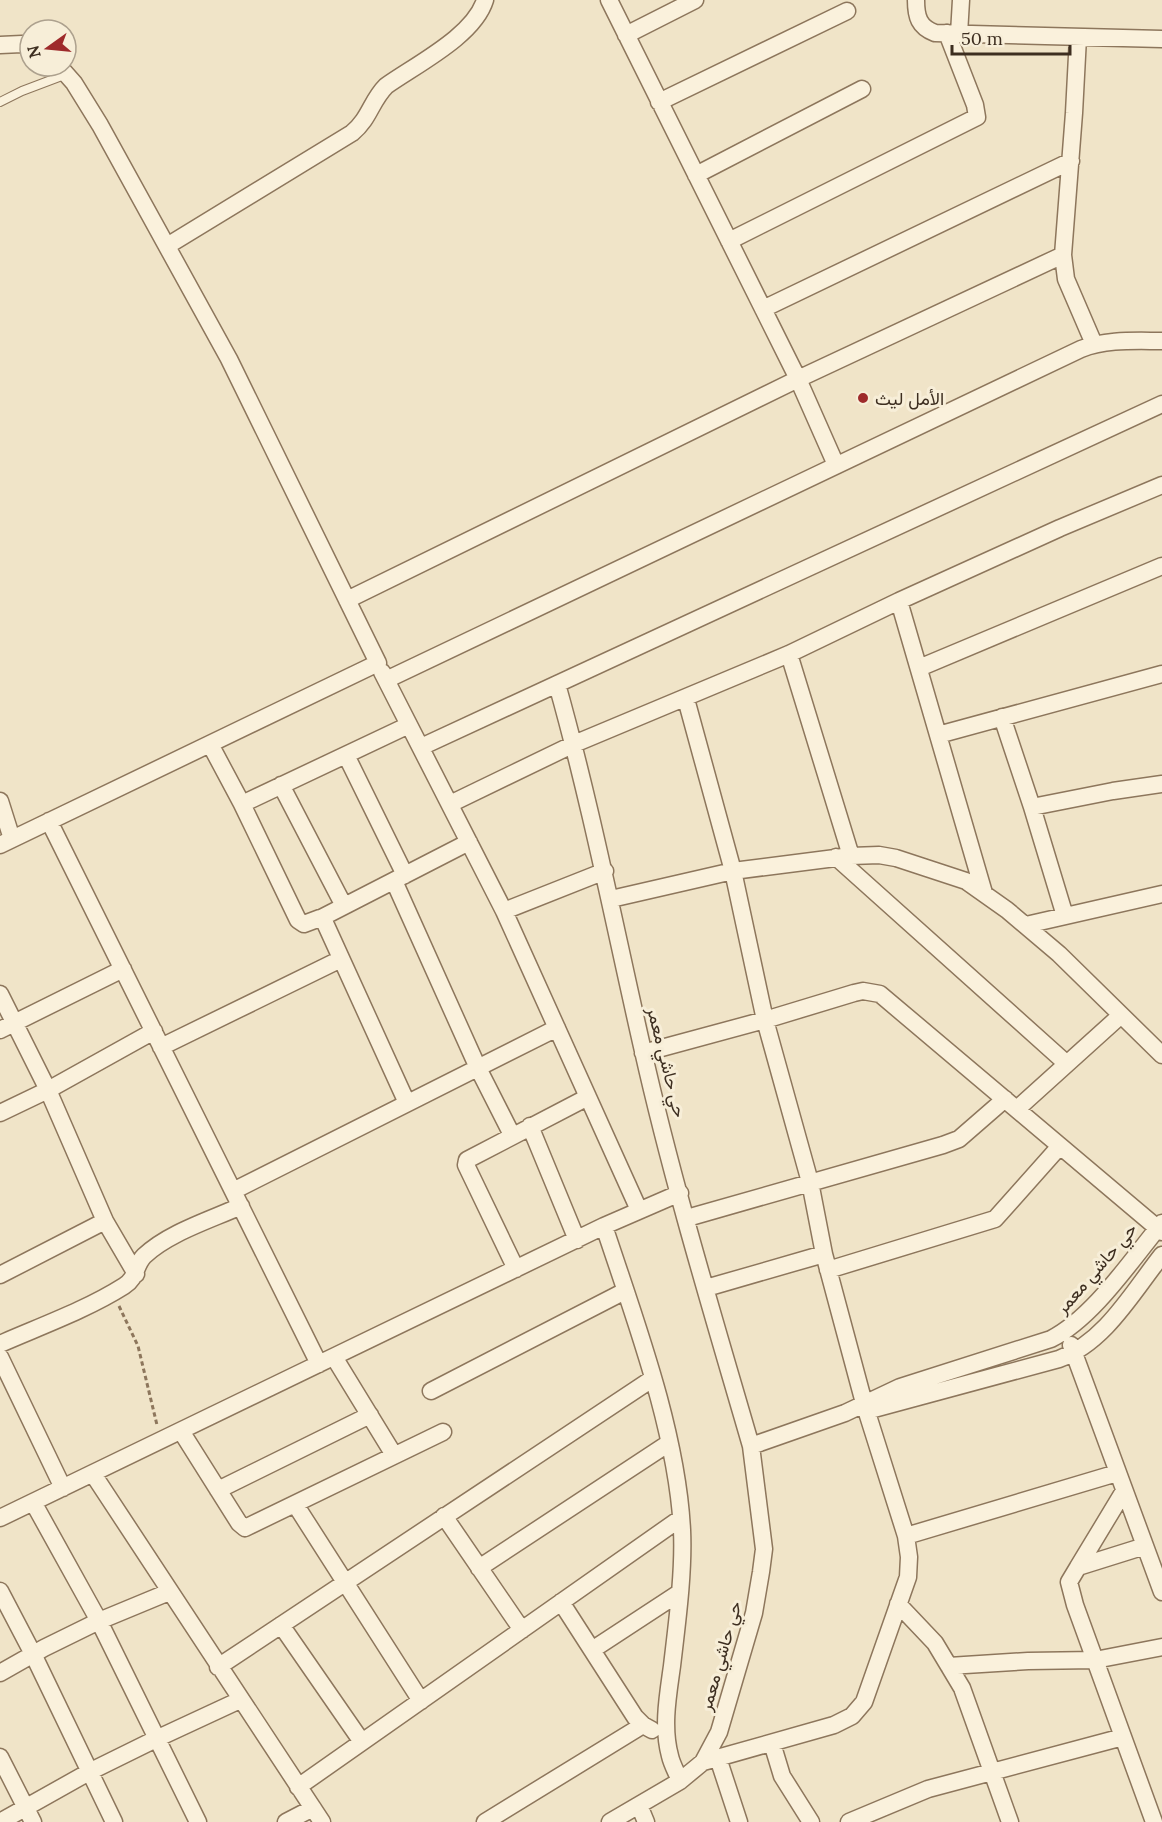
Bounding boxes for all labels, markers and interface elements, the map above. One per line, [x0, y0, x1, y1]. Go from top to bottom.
north arrow [18, 18, 78, 78]
scale bar [952, 18, 1070, 56]
text: 50 m [961, 27, 1003, 50]
text: N [22, 43, 45, 60]
place label: الأمل ليث [875, 387, 944, 410]
marker: الأمل ليث [856, 391, 870, 405]
street label: حي حاشي معمر [638, 1003, 692, 1121]
street label: حي حاشي معمر [1050, 1218, 1145, 1322]
street label: حي حاشي معمر [693, 1599, 750, 1716]

